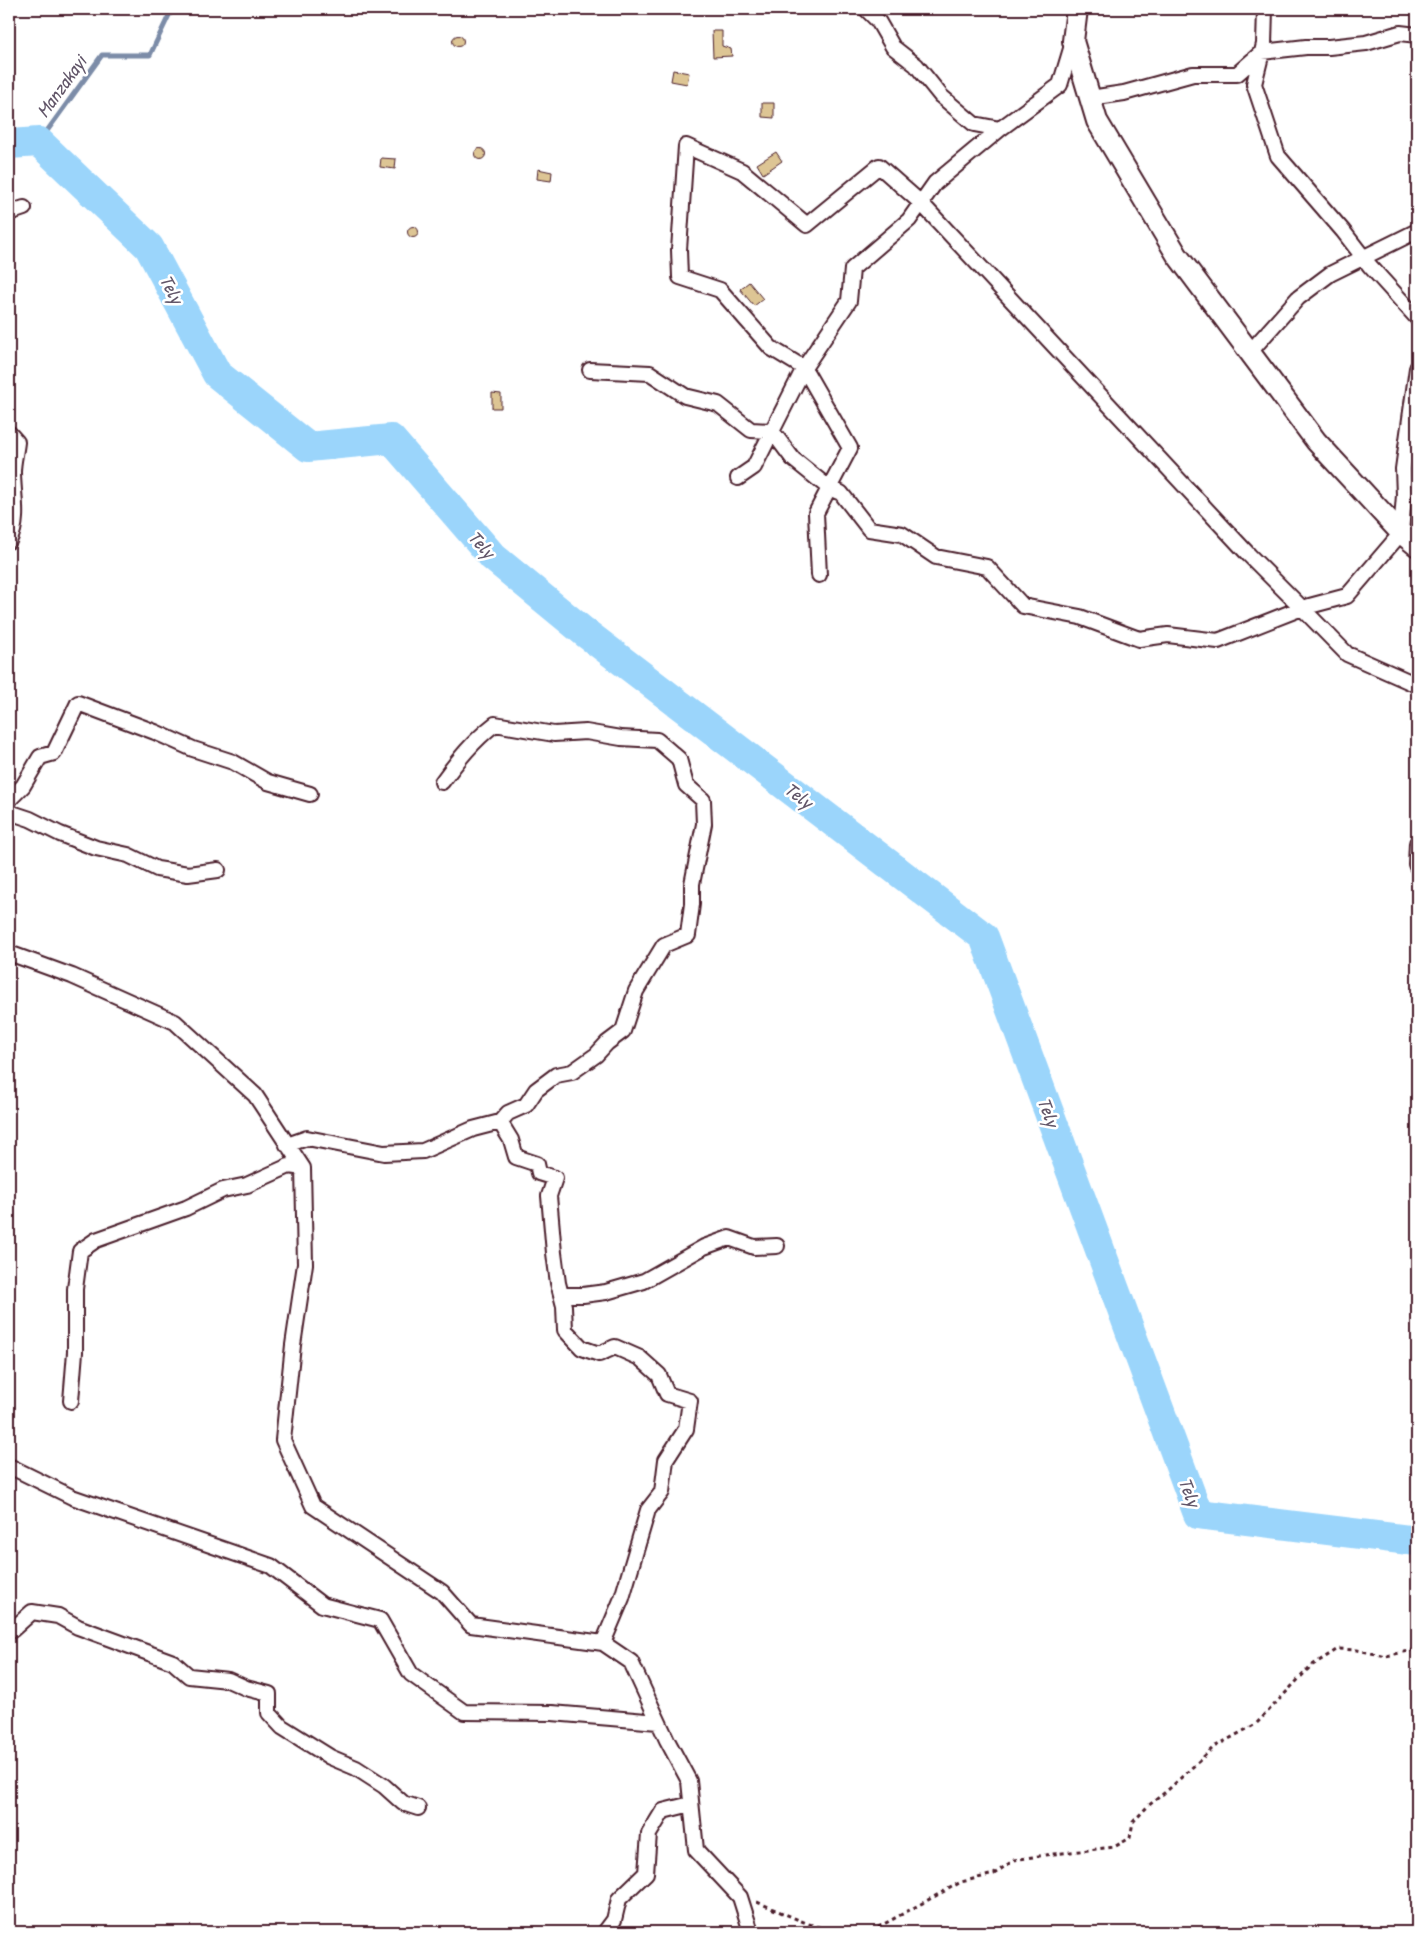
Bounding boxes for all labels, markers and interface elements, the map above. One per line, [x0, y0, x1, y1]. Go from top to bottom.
water label: Manzakayi [30, 48, 93, 122]
water label: Tely [154, 270, 191, 310]
water label: Tely [462, 524, 503, 565]
water label: Tely [779, 776, 820, 815]
water label: Tely [1032, 1094, 1067, 1132]
water label: Tely [1173, 1474, 1208, 1512]

